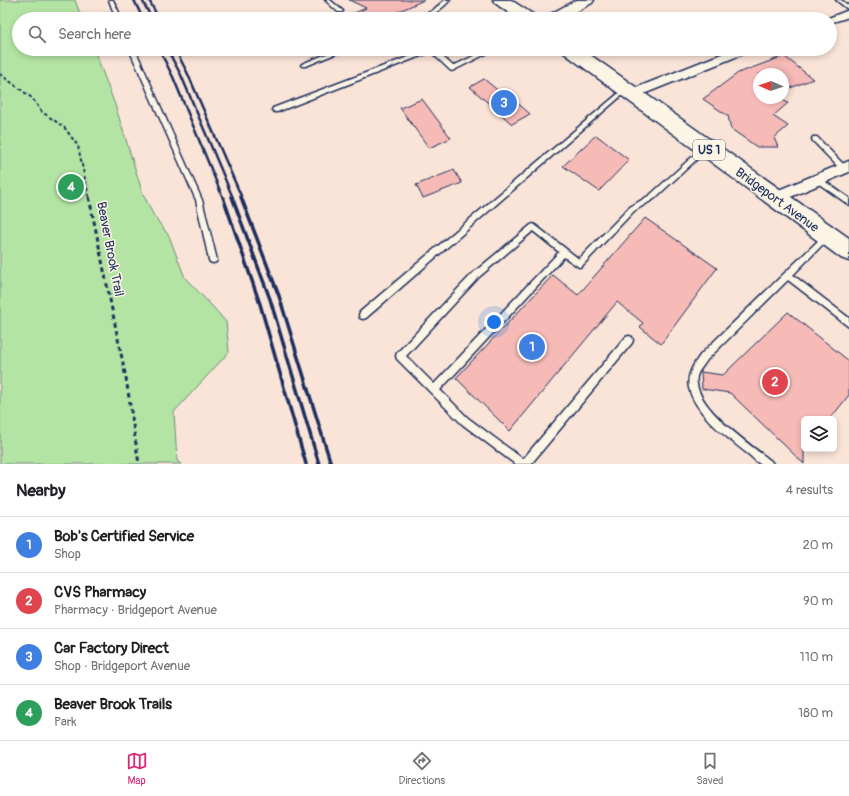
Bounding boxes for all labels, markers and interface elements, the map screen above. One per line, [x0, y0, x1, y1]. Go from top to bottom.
search box [12, 12, 837, 56]
icon: search [26, 23, 48, 45]
text: Search here [58, 25, 131, 44]
north arrow [753, 68, 789, 104]
pin: 3 [491, 88, 517, 118]
road number: US 1 [693, 140, 725, 160]
street label: Bridgeport Avenue [732, 164, 822, 236]
pin: 4 [58, 172, 84, 202]
street label: Beaver Brook Trail [93, 200, 127, 298]
your location [484, 312, 504, 332]
pin: 1 [519, 332, 545, 362]
pin: 2 [762, 367, 788, 397]
map controls [801, 416, 837, 452]
button: layers [801, 416, 837, 452]
text: Nearby [16, 480, 65, 501]
text: 4 results [786, 482, 833, 498]
text: Bob's Certified Service [54, 527, 194, 546]
text: 1 [26, 537, 32, 553]
text: 20 m [802, 537, 833, 553]
text: Shop [54, 546, 81, 562]
text: CVS Pharmacy [54, 583, 146, 602]
text: 2 [25, 593, 33, 609]
text: 90 m [803, 593, 833, 609]
text: Pharmacy · Bridgeport Avenue [54, 602, 217, 618]
text: Car Factory Direct [54, 639, 169, 658]
text: 3 [25, 649, 33, 665]
text: 110 m [800, 649, 833, 665]
text: Shop · Bridgeport Avenue [54, 658, 190, 674]
text: Beaver Brook Trails [54, 695, 172, 714]
text: 4 [25, 705, 33, 721]
text: 180 m [798, 705, 833, 721]
text: Park [54, 714, 77, 730]
tab: Map [126, 750, 148, 787]
tab: Directions [399, 750, 445, 787]
tab: Saved [696, 750, 723, 787]

